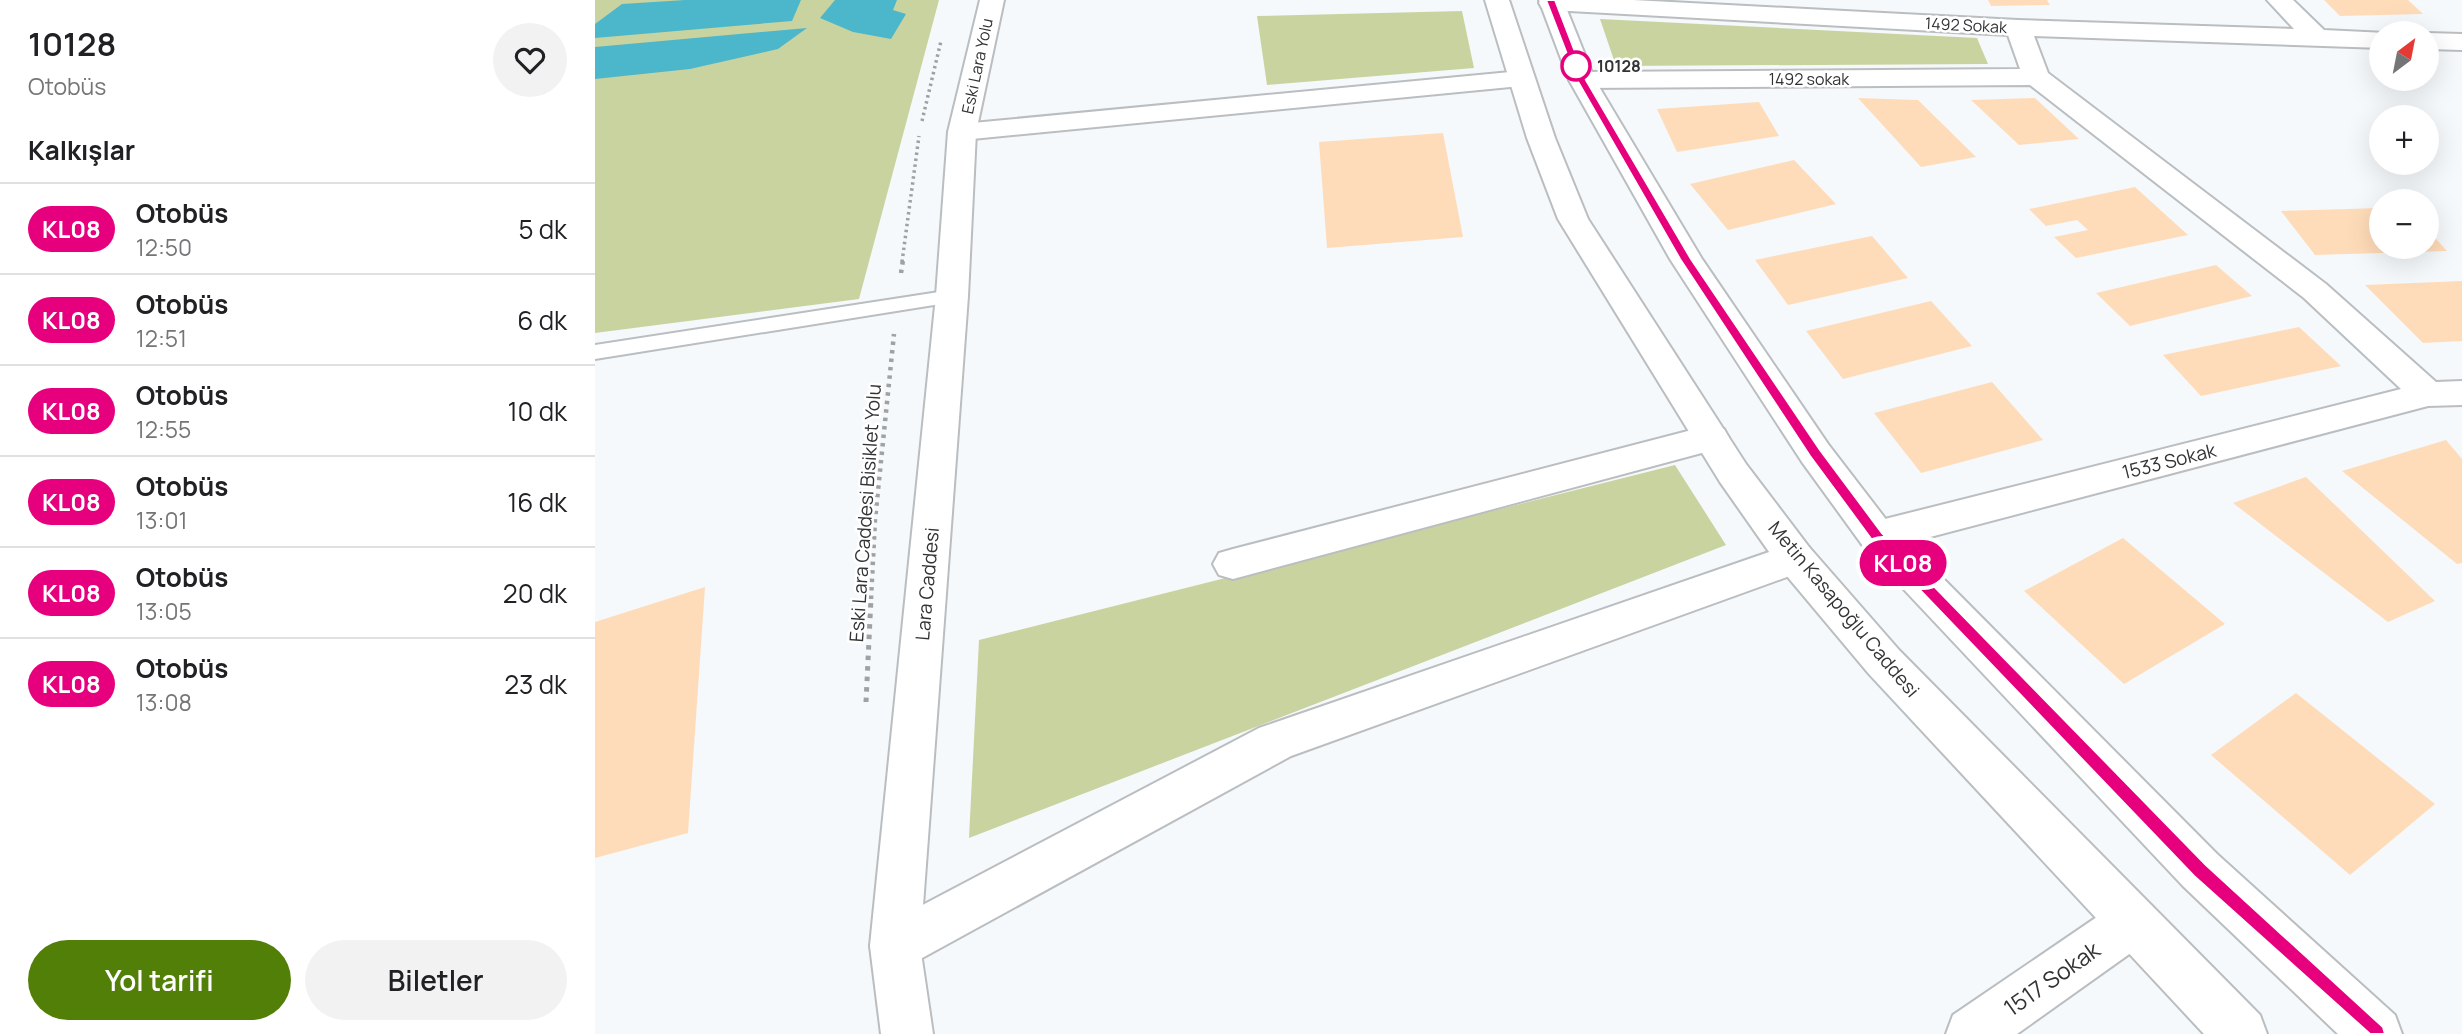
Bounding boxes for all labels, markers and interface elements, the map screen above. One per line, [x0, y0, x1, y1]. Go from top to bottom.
street label: 1492 Sokak [1925, 12, 2008, 38]
street label: Eski Lara Yolu [956, 16, 998, 116]
text: 10128 [28, 21, 116, 66]
north arrow [2369, 21, 2439, 91]
map controls [2369, 21, 2439, 259]
button: heart [493, 23, 567, 97]
marker: 10128 [1561, 51, 1591, 81]
place label: 10128 [1597, 55, 1641, 77]
street label: 1492 sokak [1769, 68, 1850, 90]
text: Otobüs [28, 70, 106, 102]
button: + [2369, 105, 2439, 175]
text: Kalkışlar [28, 132, 135, 168]
button: − [2369, 189, 2439, 259]
text: Otobüs [136, 195, 228, 231]
text: 5 dk [518, 211, 567, 247]
text: KL08 [42, 212, 101, 245]
text: 12:50 [136, 231, 192, 263]
text: Otobüs [136, 286, 228, 322]
text: 6 dk [517, 302, 567, 338]
text: KL08 [42, 303, 101, 336]
text: 12:51 [136, 322, 187, 354]
text: Otobüs [136, 377, 228, 413]
street label: Eski Lara Caddesi Bisiklet Yolu [843, 383, 887, 643]
text: 10 dk [507, 393, 567, 429]
text: KL08 [42, 394, 101, 427]
text: 12:55 [136, 413, 191, 445]
street label: 1533 Sokak [2119, 437, 2219, 485]
text: Otobüs [136, 468, 228, 504]
text: 16 dk [507, 484, 567, 520]
text: KL08 [42, 485, 101, 518]
text: 13:01 [136, 504, 187, 536]
street label: Metin Kasapoğlu Caddesi [1763, 516, 1925, 702]
street label: Lara Caddesi [909, 526, 945, 642]
line badge: KL08 [1854, 540, 1952, 586]
text: KL08 [1874, 546, 1932, 579]
text: Otobüs [136, 559, 228, 595]
text: 20 dk [503, 575, 567, 611]
text: KL08 [42, 576, 101, 609]
text: 13:05 [136, 595, 192, 627]
text: Otobüs [136, 650, 228, 686]
text: 23 dk [504, 666, 567, 702]
text: KL08 [42, 667, 101, 700]
text: 13:08 [136, 686, 192, 718]
street label: 1517 Sokak [1997, 933, 2106, 1023]
button: Yol tarifi [28, 940, 291, 1020]
button: Biletler [305, 940, 567, 1020]

